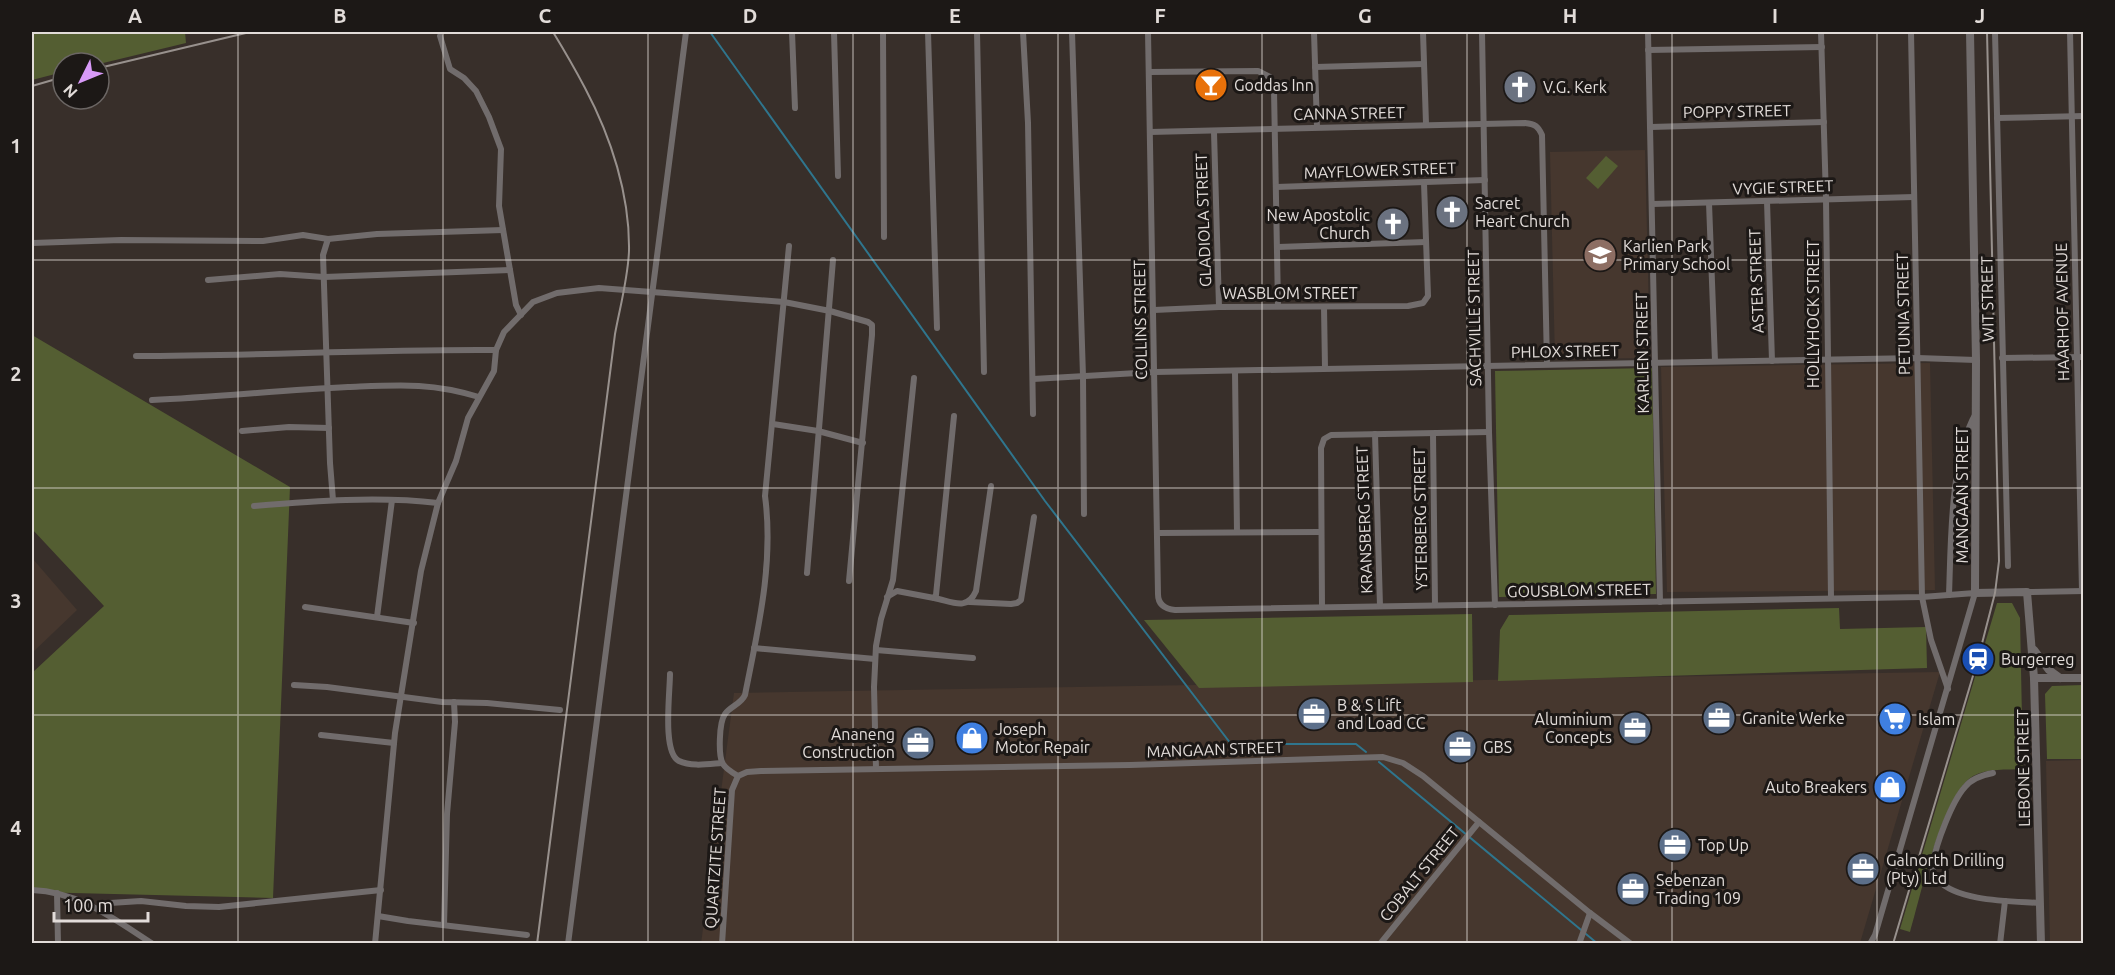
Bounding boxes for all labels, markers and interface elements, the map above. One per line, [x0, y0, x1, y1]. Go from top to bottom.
text: A [128, 4, 142, 27]
text: B [333, 4, 347, 27]
text: C [539, 4, 552, 27]
text: D [743, 4, 757, 27]
text: E [949, 4, 961, 27]
text: F [1154, 4, 1166, 27]
text: G [1358, 4, 1372, 27]
text: H [1563, 4, 1577, 27]
text: I [1772, 4, 1778, 27]
text: J [1975, 4, 1985, 27]
north arrow [51, 51, 111, 111]
bar icon: Goddas Inn [1193, 67, 1229, 103]
church icon: V.G. Kerk [1502, 69, 1538, 105]
place label: Goddas Inn [1234, 76, 1314, 94]
place label: V.G. Kerk [1543, 78, 1607, 96]
text: N [59, 81, 81, 102]
street label: POPPY STREET [1683, 101, 1791, 121]
street label: CANNA STREET [1293, 103, 1405, 123]
text: 1 [10, 134, 22, 157]
street label: GLADIOLA STREET [1192, 153, 1214, 287]
street label: MAYFLOWER STREET [1304, 158, 1457, 182]
street label: VYGIE STREET [1732, 176, 1834, 198]
church icon: Sacret Heart Church [1434, 194, 1470, 230]
place label: Sacret Heart Church [1475, 194, 1570, 230]
place label: New Apostolic Church [1266, 206, 1371, 242]
church icon: New Apostolic Church [1375, 206, 1411, 242]
street label: ASTER STREET [1745, 228, 1767, 334]
school or university icon: Karlien Park Primary School [1582, 237, 1618, 273]
place label: Karlien Park Primary School [1623, 237, 1730, 273]
street label: HOLLYHOCK STREET [1804, 240, 1822, 388]
street label: HAARHOF AVENUE [2052, 243, 2072, 381]
street label: SACHVILLE STREET [1464, 249, 1484, 387]
street label: PETUNIA STREET [1893, 253, 1913, 375]
street label: WIT STREET [1977, 256, 1997, 342]
street label: COLLINS STREET [1130, 260, 1150, 380]
street label: WASBLOM STREET [1222, 284, 1358, 302]
street label: KARLIEN STREET [1632, 292, 1652, 414]
street label: PHLOX STREET [1511, 341, 1619, 361]
text: 2 [10, 362, 22, 385]
street label: MANGAAN STREET [1953, 426, 1971, 563]
street label: KRANSBERG STREET [1352, 446, 1376, 594]
street label: YSTERBERG STREET [1410, 447, 1430, 591]
street label: GOUSBLOM STREET [1507, 580, 1651, 600]
text: 3 [10, 589, 22, 612]
station icon: Burgerreg [1960, 641, 1996, 677]
place label: Burgerreg [2001, 650, 2075, 668]
office icon: B & S Lift and Load CC [1296, 696, 1332, 732]
place label: B & S Lift and Load CC [1337, 696, 1426, 732]
office icon: Granite Werke [1701, 700, 1737, 736]
supermarket icon: Islam [1877, 701, 1913, 737]
place label: Granite Werke [1742, 709, 1845, 727]
street label: LEBONE STREET [2013, 709, 2033, 827]
place label: Aluminium Concepts [1535, 710, 1612, 746]
office icon: Aluminium Concepts [1617, 710, 1653, 746]
place label: Islam [1918, 710, 1955, 728]
shop icon: Joseph Motor Repair [954, 720, 990, 756]
place label: Joseph Motor Repair [995, 720, 1090, 756]
place label: Ananeng Construction [802, 725, 895, 761]
office icon: Ananeng Construction [900, 725, 936, 761]
office icon: GBS [1442, 729, 1478, 765]
street label: MANGAAN STREET [1146, 738, 1284, 760]
place label: GBS [1483, 738, 1512, 756]
shop icon: Auto Breakers [1872, 769, 1908, 805]
place label: Auto Breakers [1765, 778, 1867, 796]
street label: QUARTZITE STREET [701, 787, 729, 929]
text: 4 [10, 816, 22, 839]
street label: COBALT STREET [1376, 823, 1462, 925]
office icon: Top Up [1657, 827, 1693, 863]
place label: Top Up [1698, 836, 1749, 854]
office icon: Galnorth Drilling (Pty) Ltd [1845, 851, 1881, 887]
place label: Galnorth Drilling (Pty) Ltd [1886, 851, 2005, 888]
office icon: Sebenzan Trading 109 [1615, 871, 1651, 907]
place label: Sebenzan Trading 109 [1656, 871, 1741, 907]
scale bar [54, 885, 148, 923]
text: 100 m [63, 895, 113, 915]

